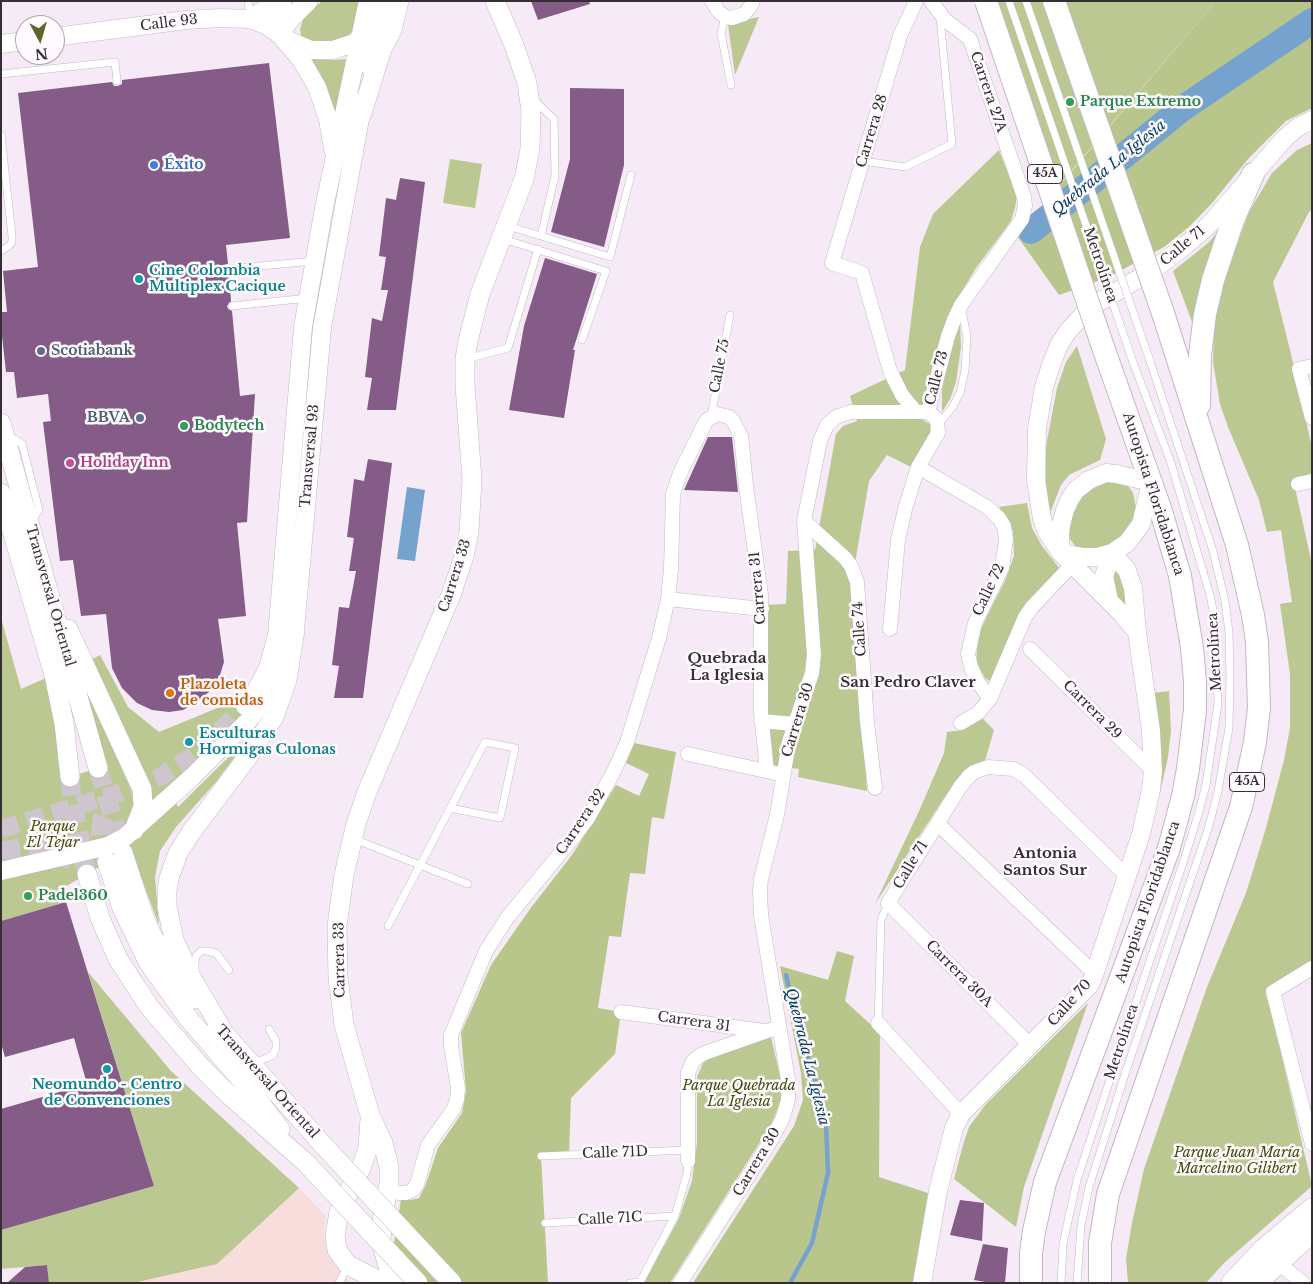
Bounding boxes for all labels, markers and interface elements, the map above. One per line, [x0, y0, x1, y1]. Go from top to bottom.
street label: Calle 93 [139, 11, 199, 35]
north arrow [15, 15, 65, 65]
text: N [34, 44, 49, 64]
street label: Carrera 27A [966, 49, 1010, 135]
street label: Carrera 28 [853, 92, 891, 170]
place label: Parque Extremo [1080, 94, 1201, 110]
marker: Parque Extremo [1064, 96, 1076, 108]
water label: Quebrada La Iglesia [1048, 117, 1170, 219]
place label: Éxito [164, 157, 203, 173]
marker: Éxito [148, 159, 160, 171]
road number: 45A [1028, 164, 1062, 183]
street label: Calle 71 [1157, 222, 1209, 270]
street label: Metrolínea [1079, 225, 1121, 305]
place label: Cine Colombia Multiplex Cacique [149, 263, 286, 296]
marker: Cine Colombia Multiplex Cacique [133, 273, 145, 285]
street label: Calle 75 [707, 337, 733, 395]
place label: Scotiabank [51, 343, 133, 359]
marker: Scotiabank [35, 345, 47, 357]
street label: Calle 73 [922, 349, 952, 407]
street label: Transversal 93 [297, 404, 323, 508]
place label: BBVA [87, 410, 130, 426]
street label: Autopista Floridablanca [1119, 410, 1187, 578]
marker: BBVA [134, 412, 146, 424]
place label: Bodytech [194, 418, 264, 434]
marker: Bodytech [178, 420, 190, 432]
place label: Holiday Inn [80, 455, 169, 471]
marker: Holiday Inn [64, 457, 76, 469]
street label: Transversal Oriental [22, 523, 78, 669]
street label: Carrera 33 [435, 537, 475, 615]
street label: Carrera 31 [746, 551, 770, 625]
street label: Calle 72 [970, 561, 1008, 619]
street label: Calle 74 [850, 601, 870, 657]
street label: Metrolínea [1205, 612, 1225, 692]
district label: Quebrada La Iglesia [688, 650, 766, 685]
district label: San Pedro Claver [840, 674, 976, 692]
place label: Plazoleta de comidas [180, 677, 264, 710]
street label: Carrera 29 [1059, 677, 1125, 743]
street label: Carrera 30 [779, 681, 817, 759]
marker: Plazoleta de comidas [164, 687, 176, 699]
place label: Esculturas Hormigas Culonas [199, 726, 336, 759]
marker: Esculturas Hormigas Culonas [183, 736, 195, 748]
road number: 45A [1230, 772, 1264, 792]
street label: Carrera 32 [553, 786, 609, 858]
park label: Parque El Tejar [26, 819, 80, 852]
street label: Autopista Floridablanca [1112, 819, 1184, 985]
street label: Calle 71 [890, 838, 932, 892]
district label: Antonia Santos Sur [1003, 845, 1087, 880]
place label: Padel360 [38, 888, 108, 904]
marker: Padel360 [22, 890, 34, 902]
street label: Carrera 33 [331, 922, 349, 998]
street label: Carrera 30A [922, 937, 996, 1011]
street label: Calle 70 [1045, 976, 1095, 1030]
water label: Quebrada La Iglesia [781, 986, 833, 1128]
street label: Metrolínea [1102, 1002, 1142, 1082]
street label: Carrera 31 [656, 1009, 732, 1035]
street label: Transversal Oriental [212, 1022, 322, 1142]
marker: Neomundo - Centro de Convenciones [101, 1063, 113, 1075]
place label: Neomundo - Centro de Convenciones [32, 1077, 182, 1110]
park label: Parque Quebrada La Iglesia [682, 1078, 796, 1110]
street label: Carrera 30 [730, 1125, 784, 1199]
street label: Calle 71D [582, 1143, 648, 1163]
park label: Parque Juan María Marcelino Gilibert [1174, 1145, 1300, 1178]
street label: Calle 71C [577, 1209, 643, 1229]

